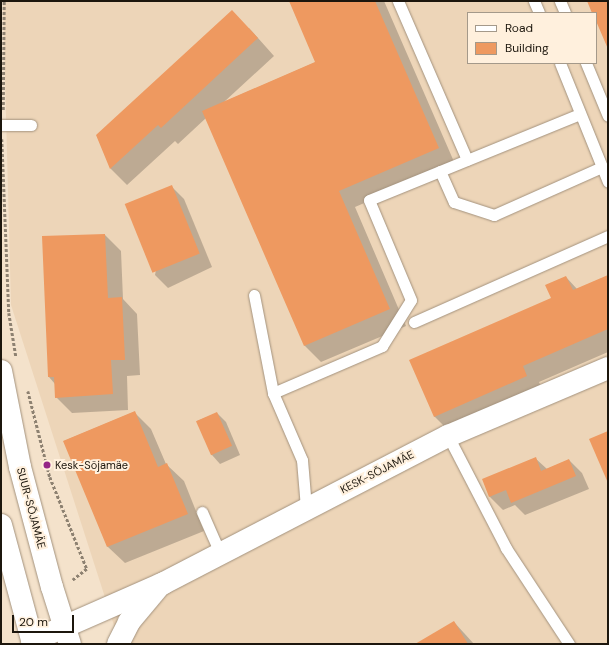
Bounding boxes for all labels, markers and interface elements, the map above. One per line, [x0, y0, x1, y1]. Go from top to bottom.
legend [467, 12, 597, 64]
text: Road [505, 20, 533, 36]
text: Building [505, 40, 549, 56]
street label: KESK-SÕJAMÄE [338, 448, 416, 496]
place label: Kesk-Sõjamäe [55, 458, 128, 472]
marker: Kesk-Sõjamäe [42, 460, 52, 470]
street label: SUUR-SÕJAMÄE [14, 466, 48, 550]
scale bar [14, 607, 76, 633]
text: 20 m [19, 614, 48, 630]

